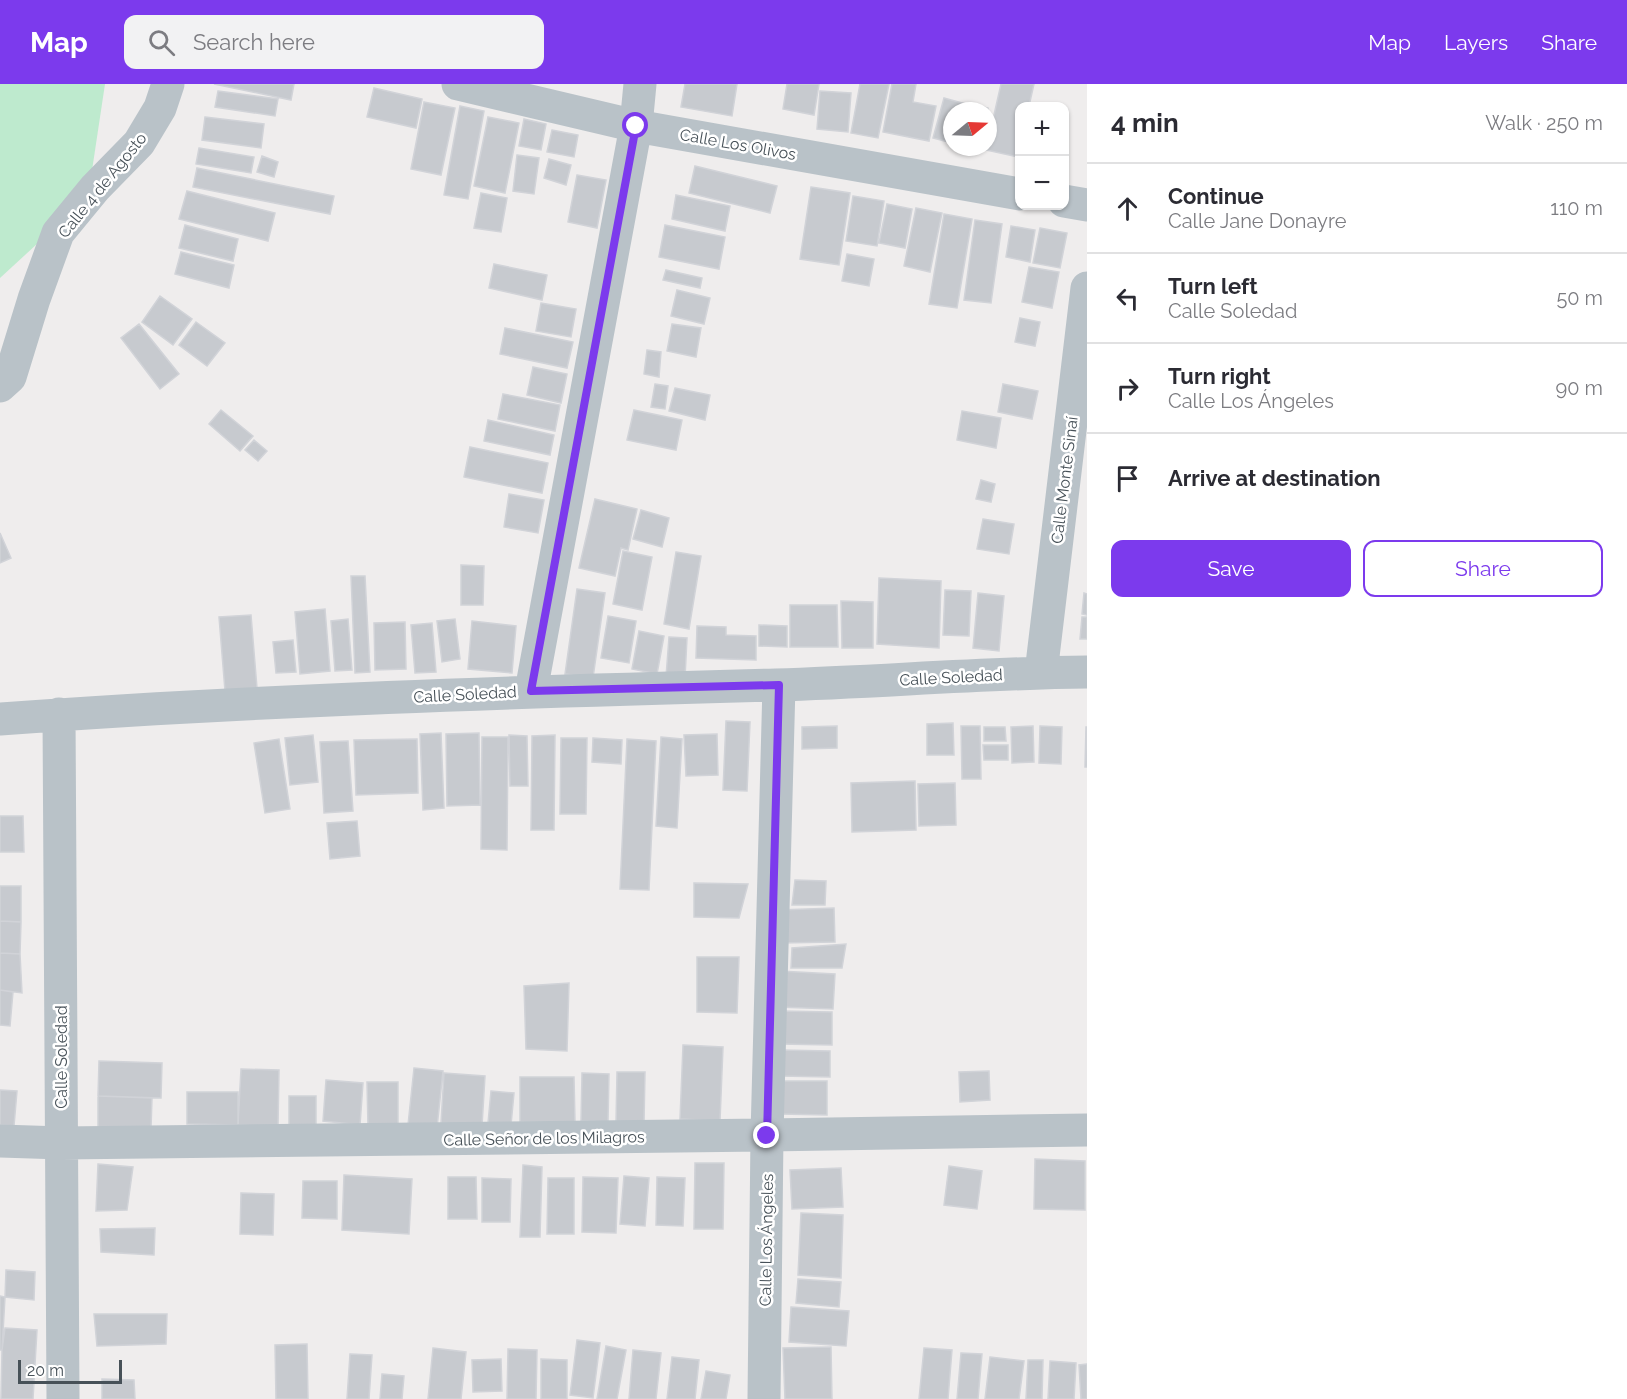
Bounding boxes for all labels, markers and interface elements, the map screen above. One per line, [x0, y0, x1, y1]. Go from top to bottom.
search box [124, 15, 544, 69]
text: Map [30, 26, 88, 59]
icon: search [145, 26, 178, 59]
text: Search here [193, 29, 315, 55]
text: Map [1368, 30, 1411, 55]
text: Layers [1444, 30, 1508, 55]
text: Share [1541, 30, 1597, 55]
north arrow [943, 102, 997, 156]
map controls [1015, 102, 1069, 210]
button: + [1015, 102, 1069, 156]
text: 4 min [1111, 108, 1179, 138]
text: Walk · 250 m [1485, 111, 1603, 135]
route start [622, 112, 648, 138]
street label: Calle Los Olivos [678, 125, 798, 164]
street label: Calle 4 de Agosto [54, 129, 151, 242]
button: − [1015, 156, 1069, 210]
text: Continue [1168, 183, 1264, 209]
icon: ahead [1111, 192, 1144, 225]
text: 110 m [1550, 196, 1603, 220]
text: Calle Jane Donayre [1168, 209, 1346, 233]
text: Turn left [1168, 273, 1258, 299]
icon: left [1111, 282, 1144, 315]
text: 50 m [1556, 286, 1603, 310]
text: Calle Soledad [1168, 299, 1297, 323]
text: Turn right [1168, 363, 1271, 389]
icon: right [1111, 372, 1144, 405]
text: 90 m [1556, 376, 1603, 400]
text: Calle Los Ángeles [1168, 389, 1334, 413]
street label: Calle Monte Sinaí [1047, 415, 1082, 545]
icon: arrive [1111, 462, 1144, 495]
text: Arrive at destination [1168, 465, 1381, 491]
button: Save [1111, 540, 1351, 597]
button: Share [1363, 540, 1603, 597]
street label: Calle Soledad [899, 665, 1003, 690]
street label: Calle Soledad [413, 682, 517, 707]
street label: Calle Soledad [52, 1005, 71, 1109]
route end [753, 1122, 779, 1148]
street label: Calle Señor de los Milagros [443, 1127, 645, 1150]
street label: Calle Los Ángeles [755, 1173, 777, 1307]
scale bar [18, 1357, 122, 1384]
text: 20 m [27, 1361, 64, 1380]

